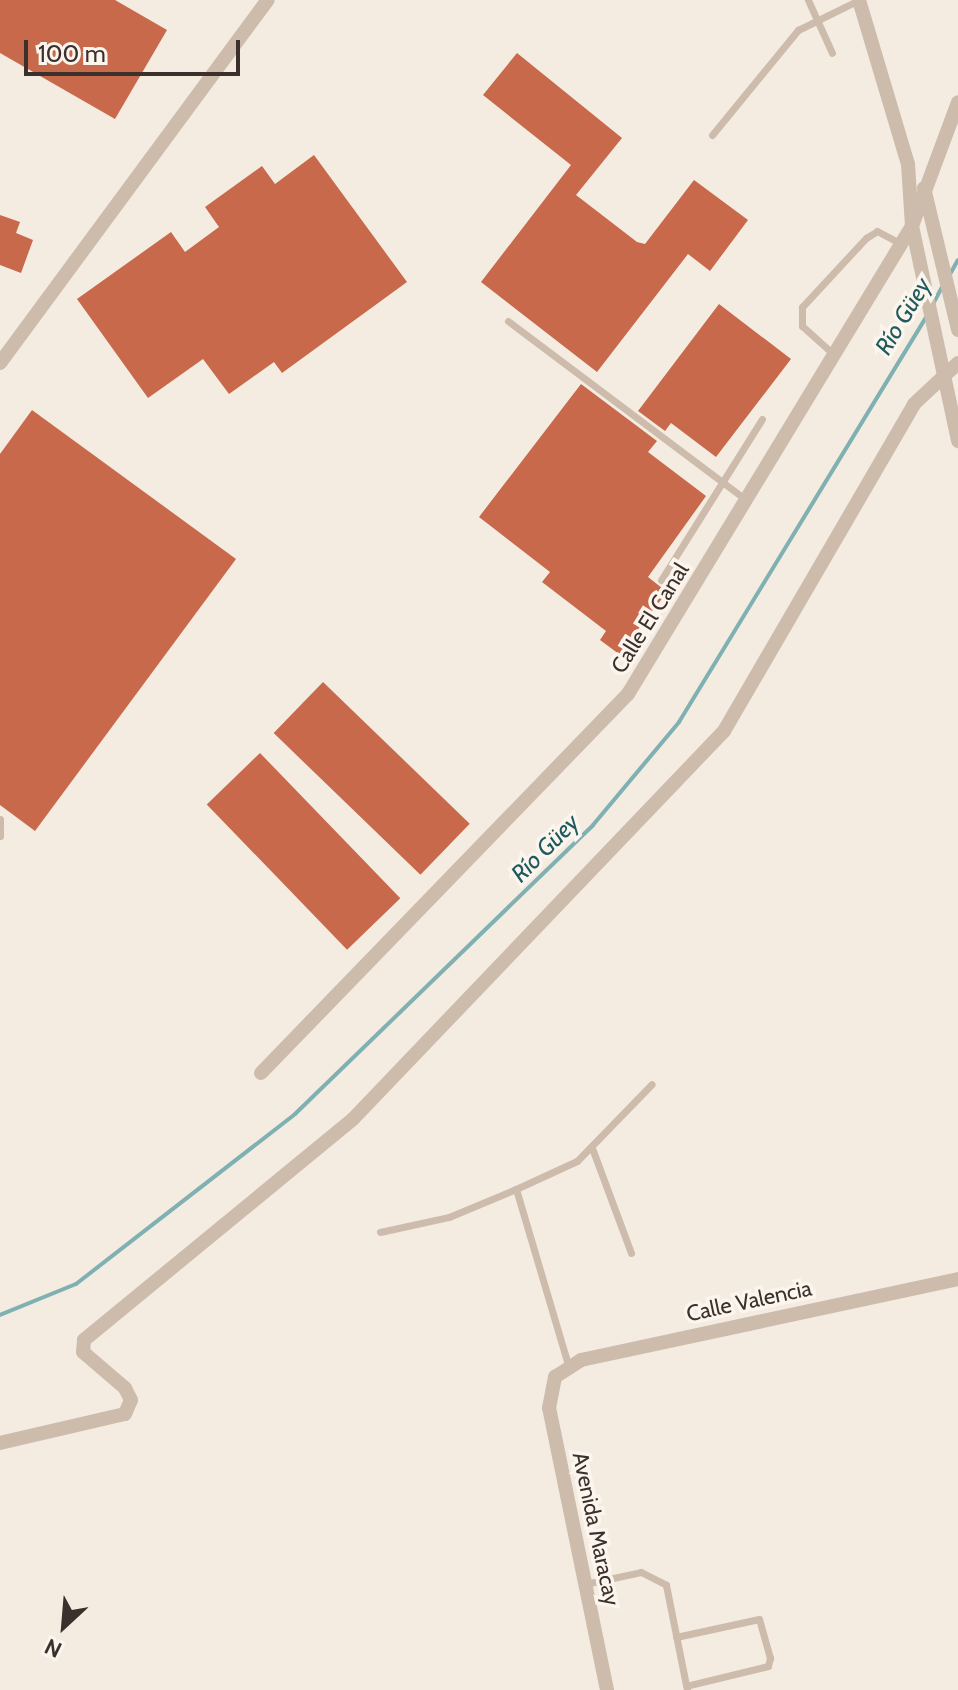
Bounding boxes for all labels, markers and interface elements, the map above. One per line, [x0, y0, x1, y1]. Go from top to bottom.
scale bar [28, 24, 244, 74]
text: 100 m [38, 39, 106, 68]
water label: Río Güey [869, 272, 937, 360]
street label: Calle El Canal [606, 558, 694, 678]
water label: Río Güey [505, 808, 585, 888]
street label: Calle Valencia [684, 1275, 814, 1327]
street label: Avenida Maracay [567, 1450, 625, 1608]
north arrow [24, 1586, 104, 1666]
text: N [40, 1632, 66, 1664]

